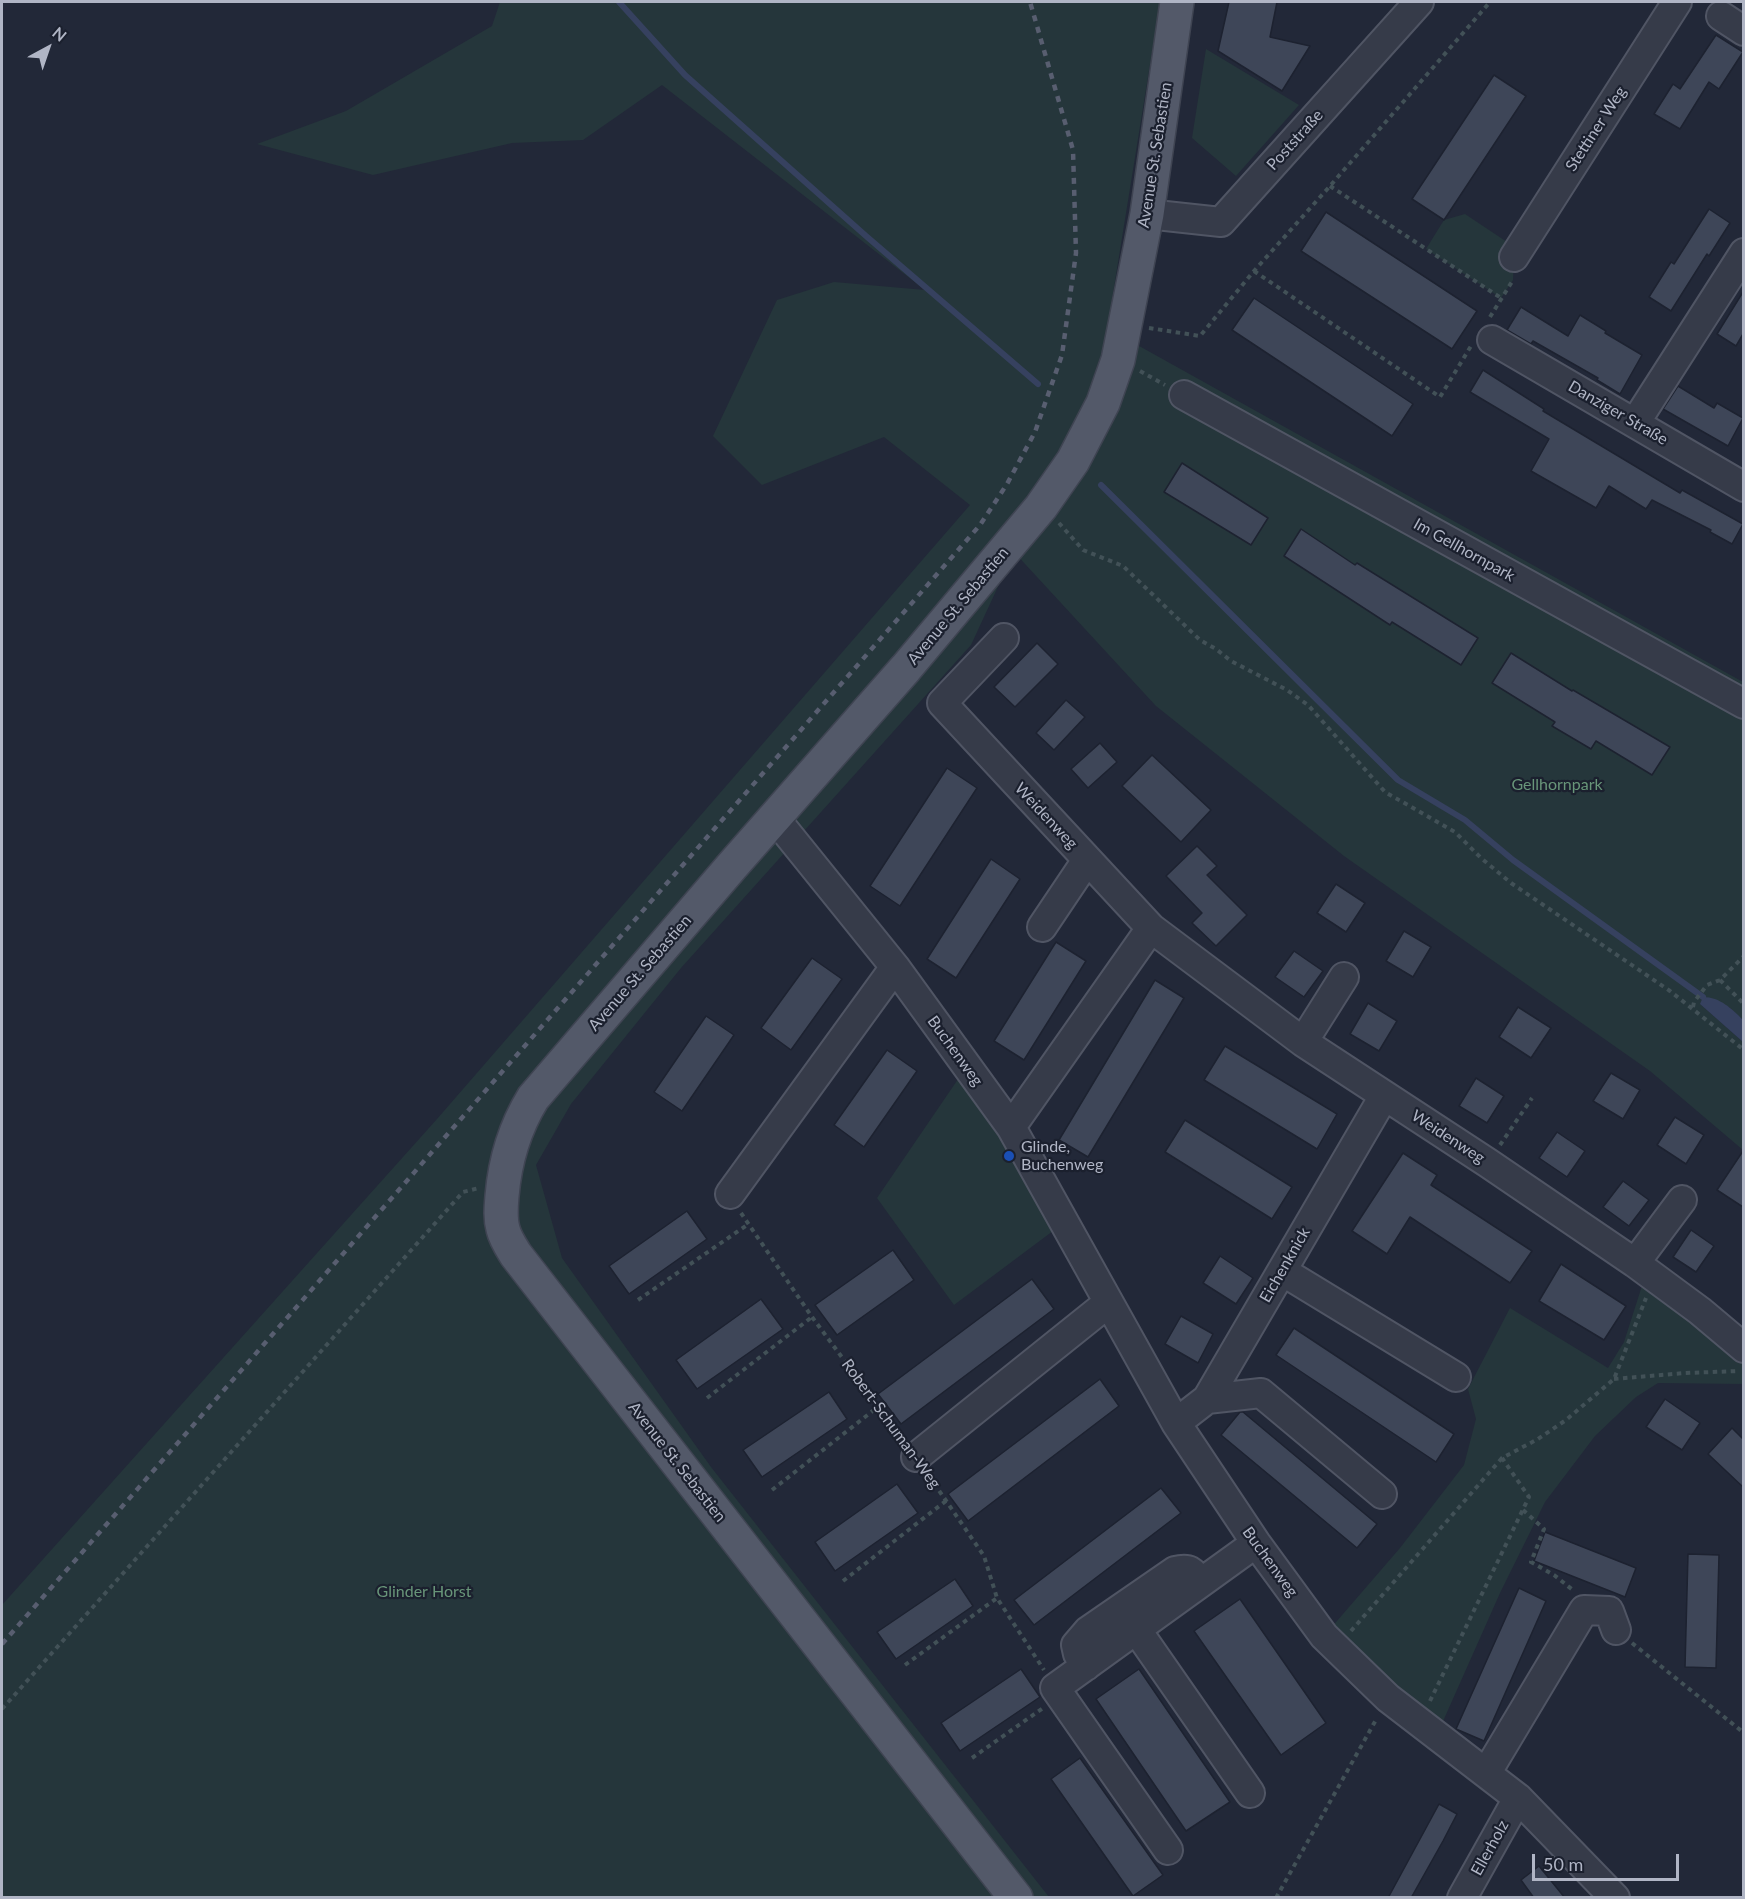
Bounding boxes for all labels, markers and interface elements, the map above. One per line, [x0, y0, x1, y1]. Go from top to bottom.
north arrow [18, 18, 78, 78]
text: N [49, 23, 71, 45]
street label: Avenue St. Sebastien [1134, 81, 1176, 229]
street label: Stettiner Weg [1562, 83, 1630, 175]
street label: Poststraße [1263, 106, 1327, 174]
street label: Danziger Straße [1565, 377, 1671, 449]
street label: Im Gellhornpark [1410, 514, 1518, 586]
street label: Avenue St. Sebastien [903, 543, 1013, 669]
park label: Gellhornpark [1511, 775, 1603, 795]
street label: Weidenweg [1011, 779, 1081, 853]
street label: Avenue St. Sebastien [584, 911, 696, 1035]
street label: Buchenweg [923, 1012, 987, 1090]
street label: Weidenweg [1408, 1106, 1488, 1168]
place label: Glinde, Buchenweg [1021, 1137, 1103, 1175]
marker: Glinde, Buchenweg [1002, 1149, 1016, 1163]
street label: Eichenknick [1256, 1224, 1314, 1306]
street label: Robert-Schuman-Weg [837, 1355, 945, 1493]
street label: Avenue St. Sebastien [624, 1398, 730, 1526]
street label: Buchenweg [1238, 1523, 1302, 1601]
park label: Glinder Horst [377, 1582, 471, 1602]
street label: Ellerholz [1467, 1817, 1513, 1879]
scale bar [1535, 1842, 1682, 1880]
text: 50 m [1543, 1853, 1583, 1875]

